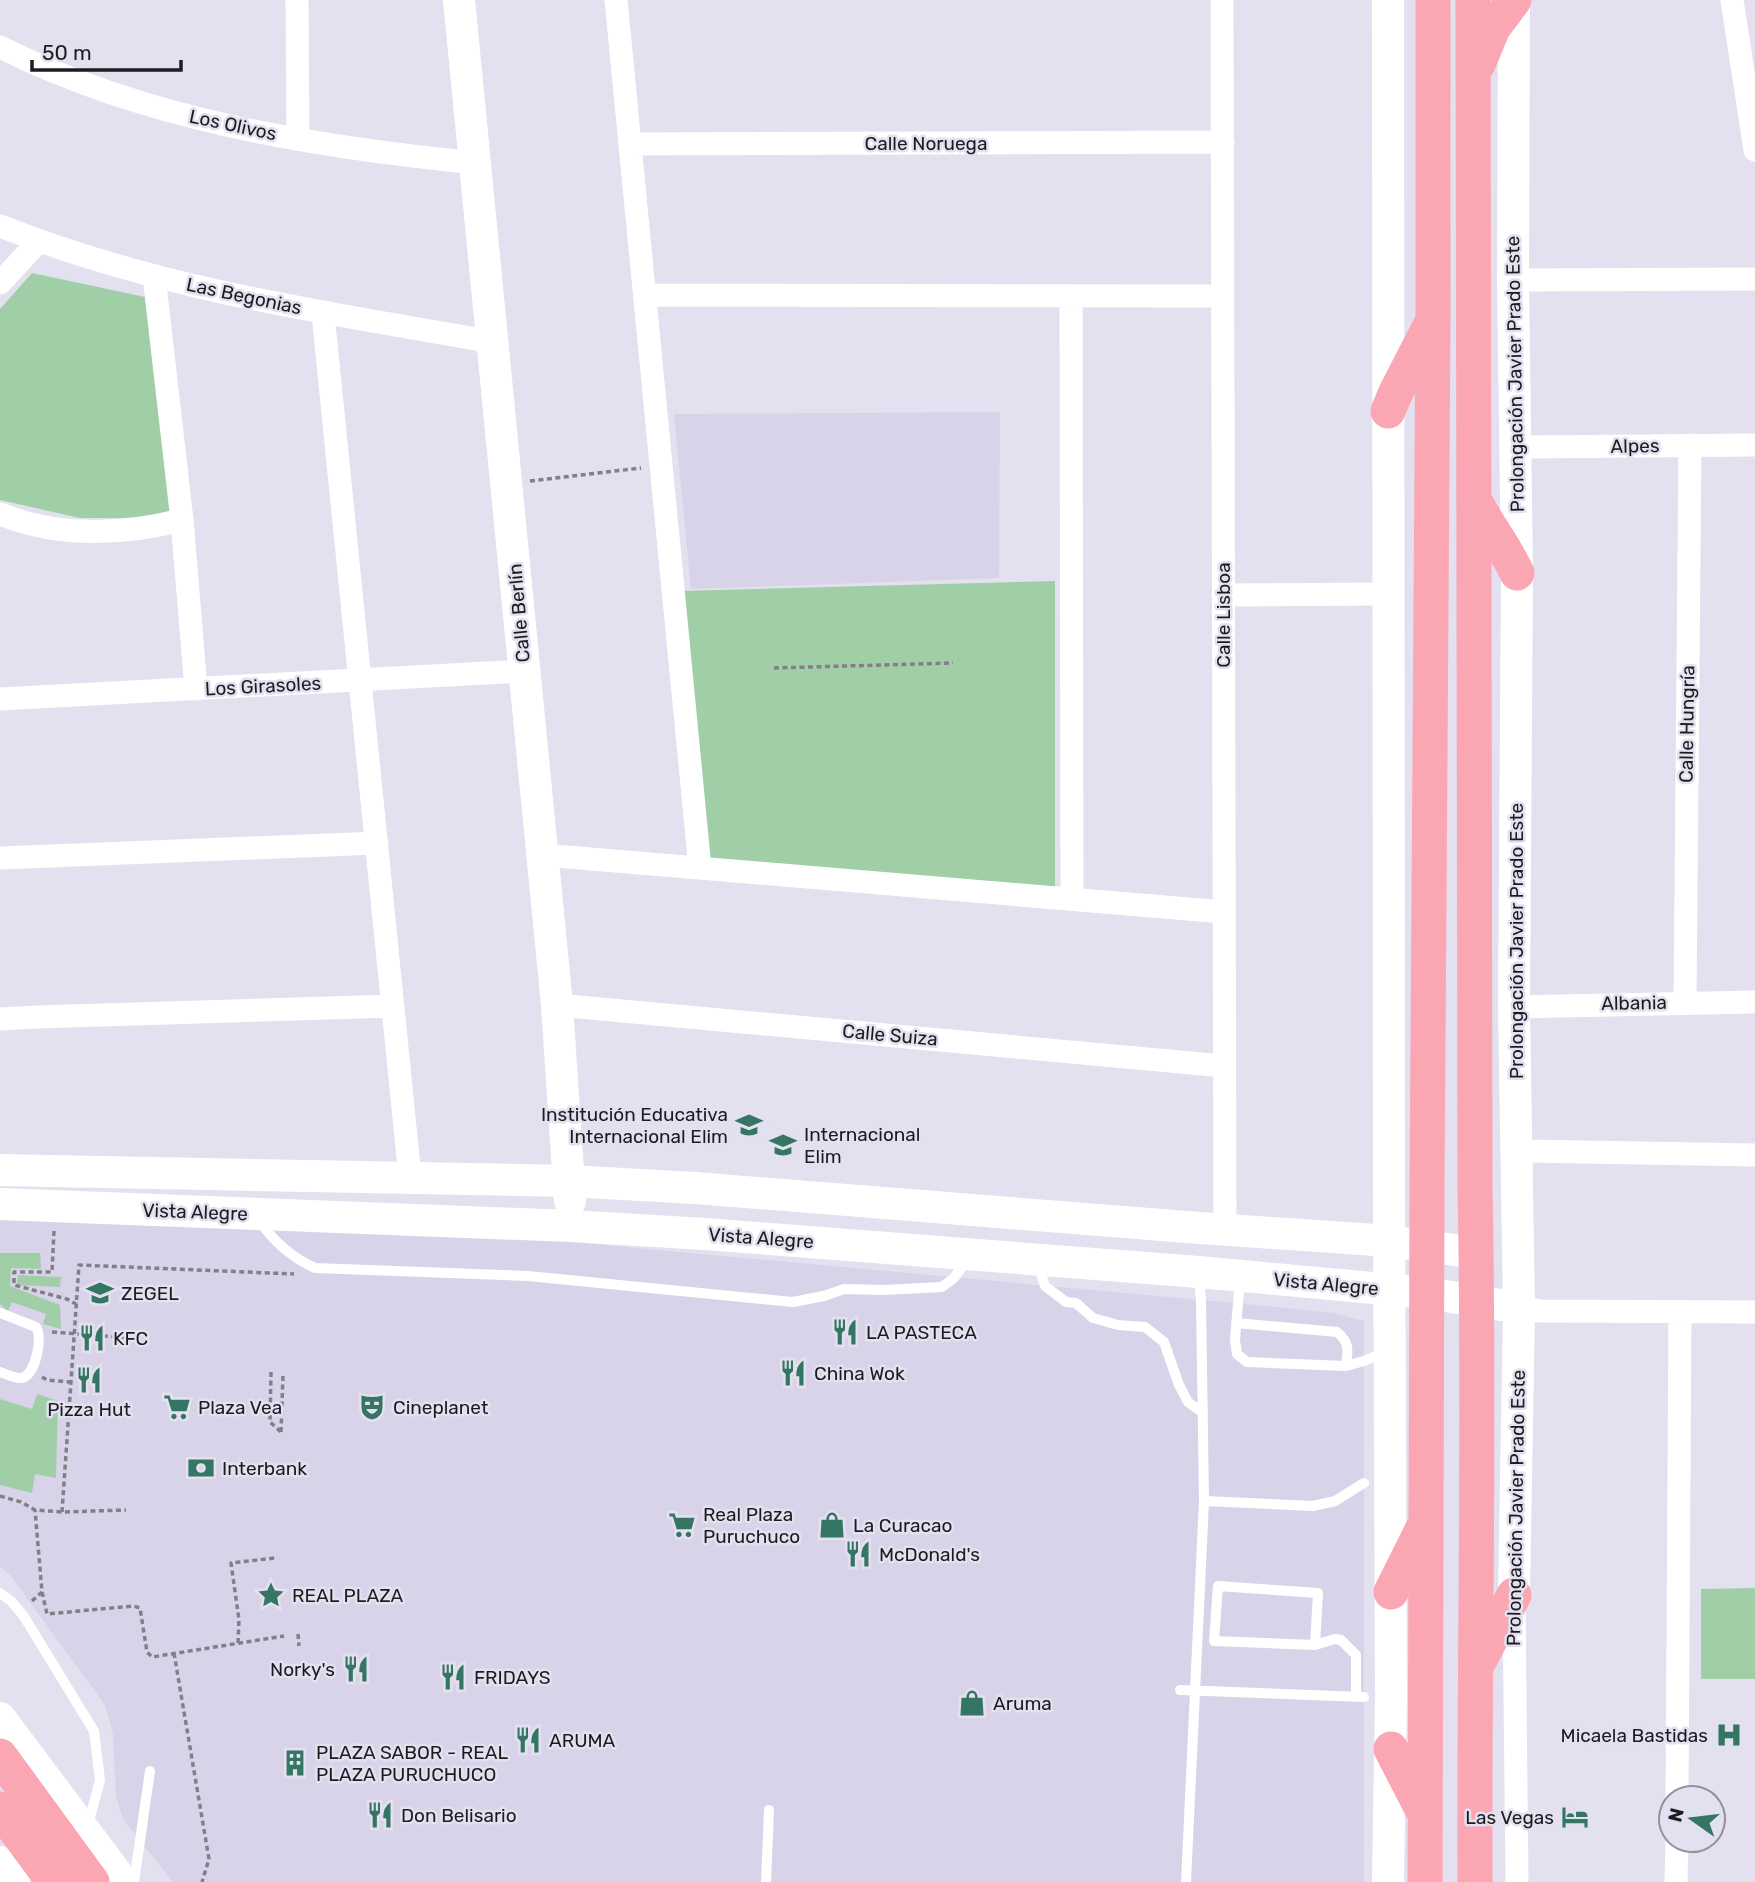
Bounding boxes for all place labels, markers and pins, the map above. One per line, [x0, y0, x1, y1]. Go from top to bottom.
place label: Institución Educativa Internacional Elim [541, 1103, 728, 1148]
school or university icon: Institución Educativa Internacional Elim [734, 1110, 764, 1140]
place label: Internacional Elim [804, 1123, 920, 1168]
school or university icon: Internacional Elim [768, 1130, 798, 1160]
school or university icon: ZEGEL [85, 1278, 115, 1308]
place label: ZEGEL [121, 1282, 179, 1305]
restaurant icon: LA PASTECA [830, 1317, 860, 1347]
place label: LA PASTECA [866, 1321, 977, 1344]
restaurant icon: KFC [77, 1323, 107, 1353]
place label: KFC [113, 1327, 148, 1350]
restaurant icon: China Wok [778, 1358, 808, 1388]
place label: China Wok [814, 1362, 905, 1385]
restaurant icon: Pizza Hut [74, 1365, 104, 1395]
supermarket icon: Plaza Vea [162, 1392, 192, 1422]
theatre icon: Cineplanet [357, 1392, 387, 1422]
place label: Plaza Vea [198, 1396, 282, 1419]
place label: Cineplanet [393, 1396, 489, 1419]
place label: Pizza Hut [47, 1398, 131, 1421]
bank icon: Interbank [186, 1453, 216, 1483]
place label: Interbank [222, 1457, 307, 1480]
place label: Real Plaza Puruchuco [703, 1503, 800, 1548]
supermarket icon: Real Plaza Puruchuco [667, 1510, 697, 1540]
shop icon: La Curacao [817, 1510, 847, 1540]
place label: La Curacao [853, 1514, 952, 1537]
restaurant icon: McDonald's [843, 1539, 873, 1569]
place label: McDonald's [879, 1543, 980, 1566]
place icon: REAL PLAZA [256, 1580, 286, 1610]
place label: REAL PLAZA [292, 1584, 404, 1607]
restaurant icon: Norky's [341, 1654, 371, 1684]
place label: Norky's [270, 1658, 335, 1681]
restaurant icon: FRIDAYS [438, 1662, 468, 1692]
place label: FRIDAYS [474, 1666, 551, 1689]
shop icon: Aruma [957, 1688, 987, 1718]
place label: Aruma [993, 1692, 1052, 1715]
hospital icon: Micaela Bastidas [1714, 1720, 1744, 1750]
place label: Micaela Bastidas [1561, 1724, 1708, 1747]
restaurant icon: ARUMA [513, 1725, 543, 1755]
place label: ARUMA [549, 1729, 616, 1752]
place label: PLAZA SABOR - REAL PLAZA PURUCHUCO [316, 1741, 508, 1786]
building icon: PLAZA SABOR - REAL PLAZA PURUCHUCO [280, 1748, 310, 1778]
restaurant icon: Don Belisario [365, 1800, 395, 1830]
hotel icon: Las Vegas [1560, 1802, 1590, 1832]
place label: Don Belisario [401, 1804, 517, 1827]
place label: Las Vegas [1465, 1806, 1554, 1829]

